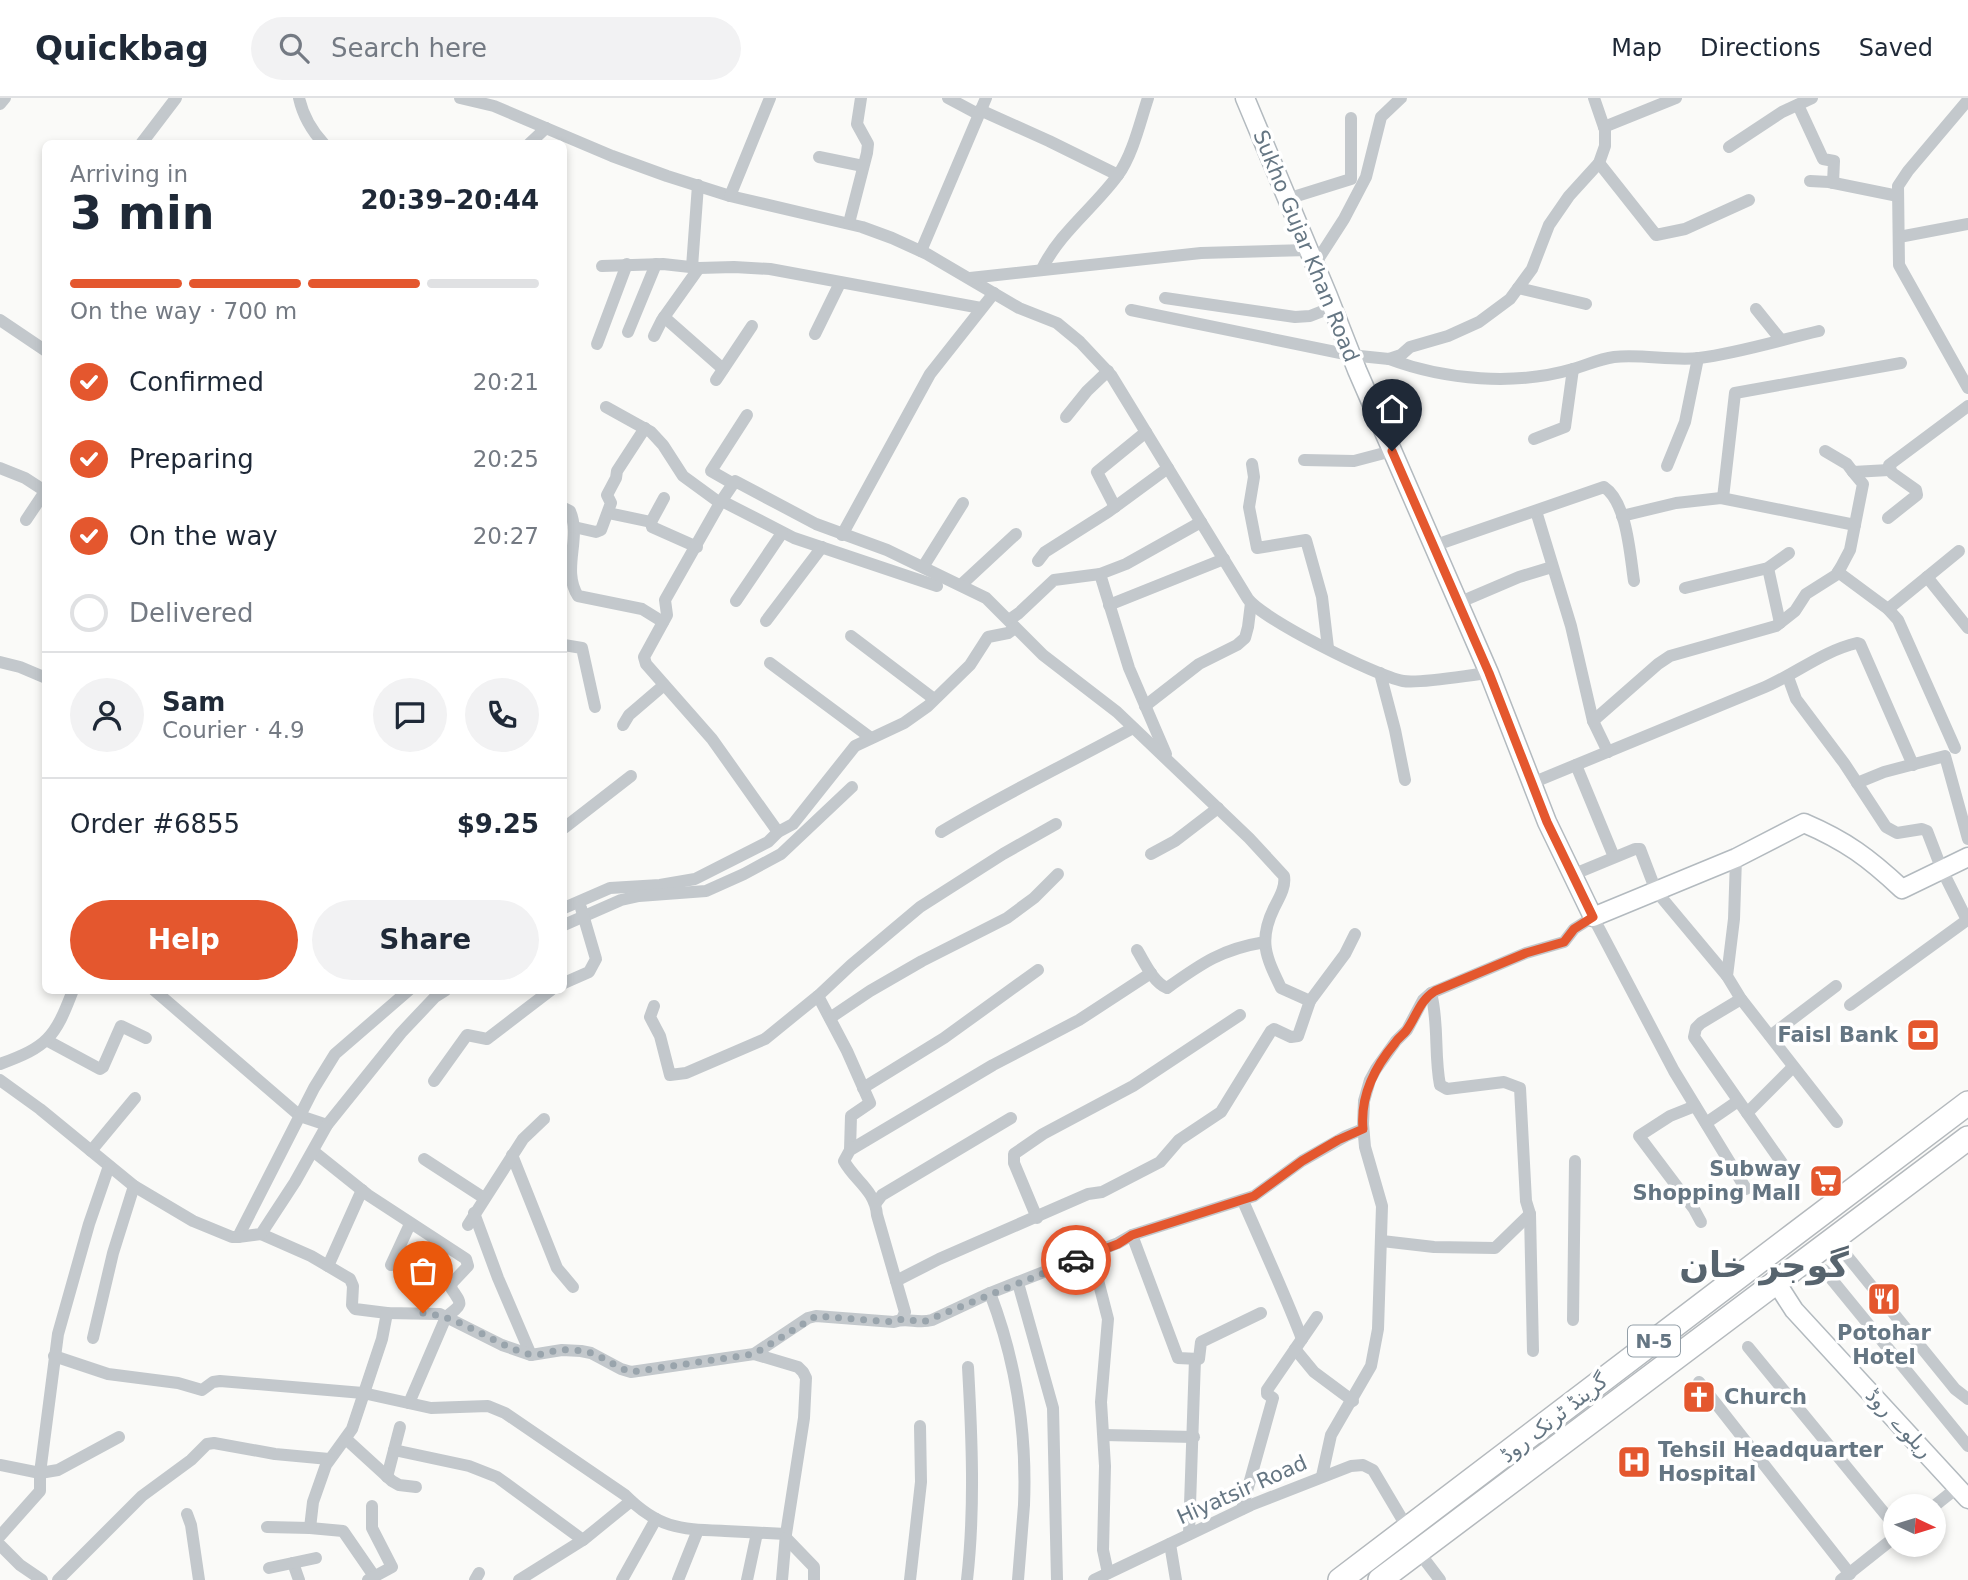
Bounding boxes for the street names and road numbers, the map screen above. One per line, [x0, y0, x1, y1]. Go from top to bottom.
street label: Sukho Gujar Khan Road [1248, 127, 1364, 365]
road number: N-5 [1628, 1326, 1680, 1357]
street label: گرینڈ ٹرنک روڈ [1495, 1369, 1613, 1467]
street label: ریلوے روڈ [1861, 1383, 1937, 1463]
street label: Hiyatsir Road [1173, 1451, 1311, 1529]

